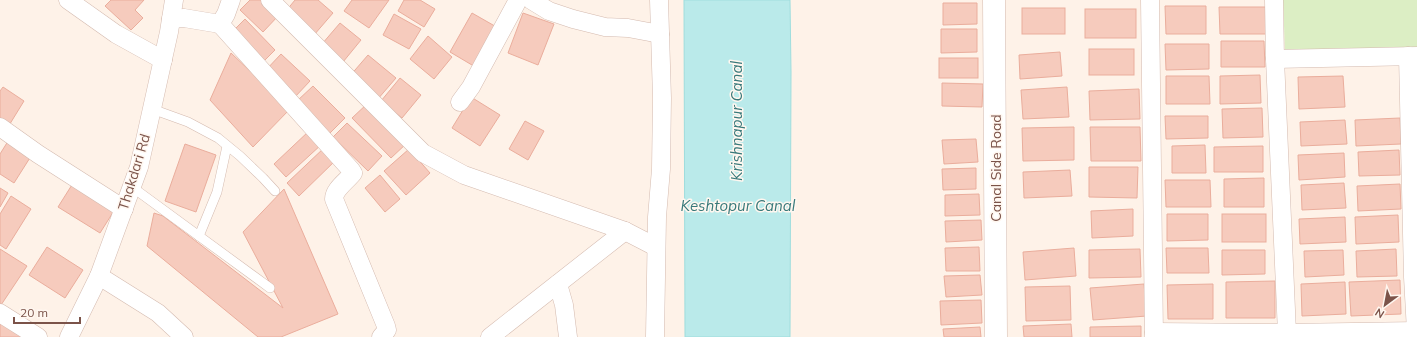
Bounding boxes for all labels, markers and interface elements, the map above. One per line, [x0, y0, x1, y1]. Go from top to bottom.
water label: Krishnapur Canal [727, 61, 746, 181]
street label: Canal Side Road [987, 114, 1005, 222]
street label: Thakdari Rd [114, 132, 154, 212]
water label: Keshtopur Canal [681, 196, 796, 215]
north arrow [1365, 285, 1405, 325]
scale bar [14, 299, 80, 325]
text: 20 m [20, 305, 48, 320]
text: N [1372, 305, 1387, 322]

